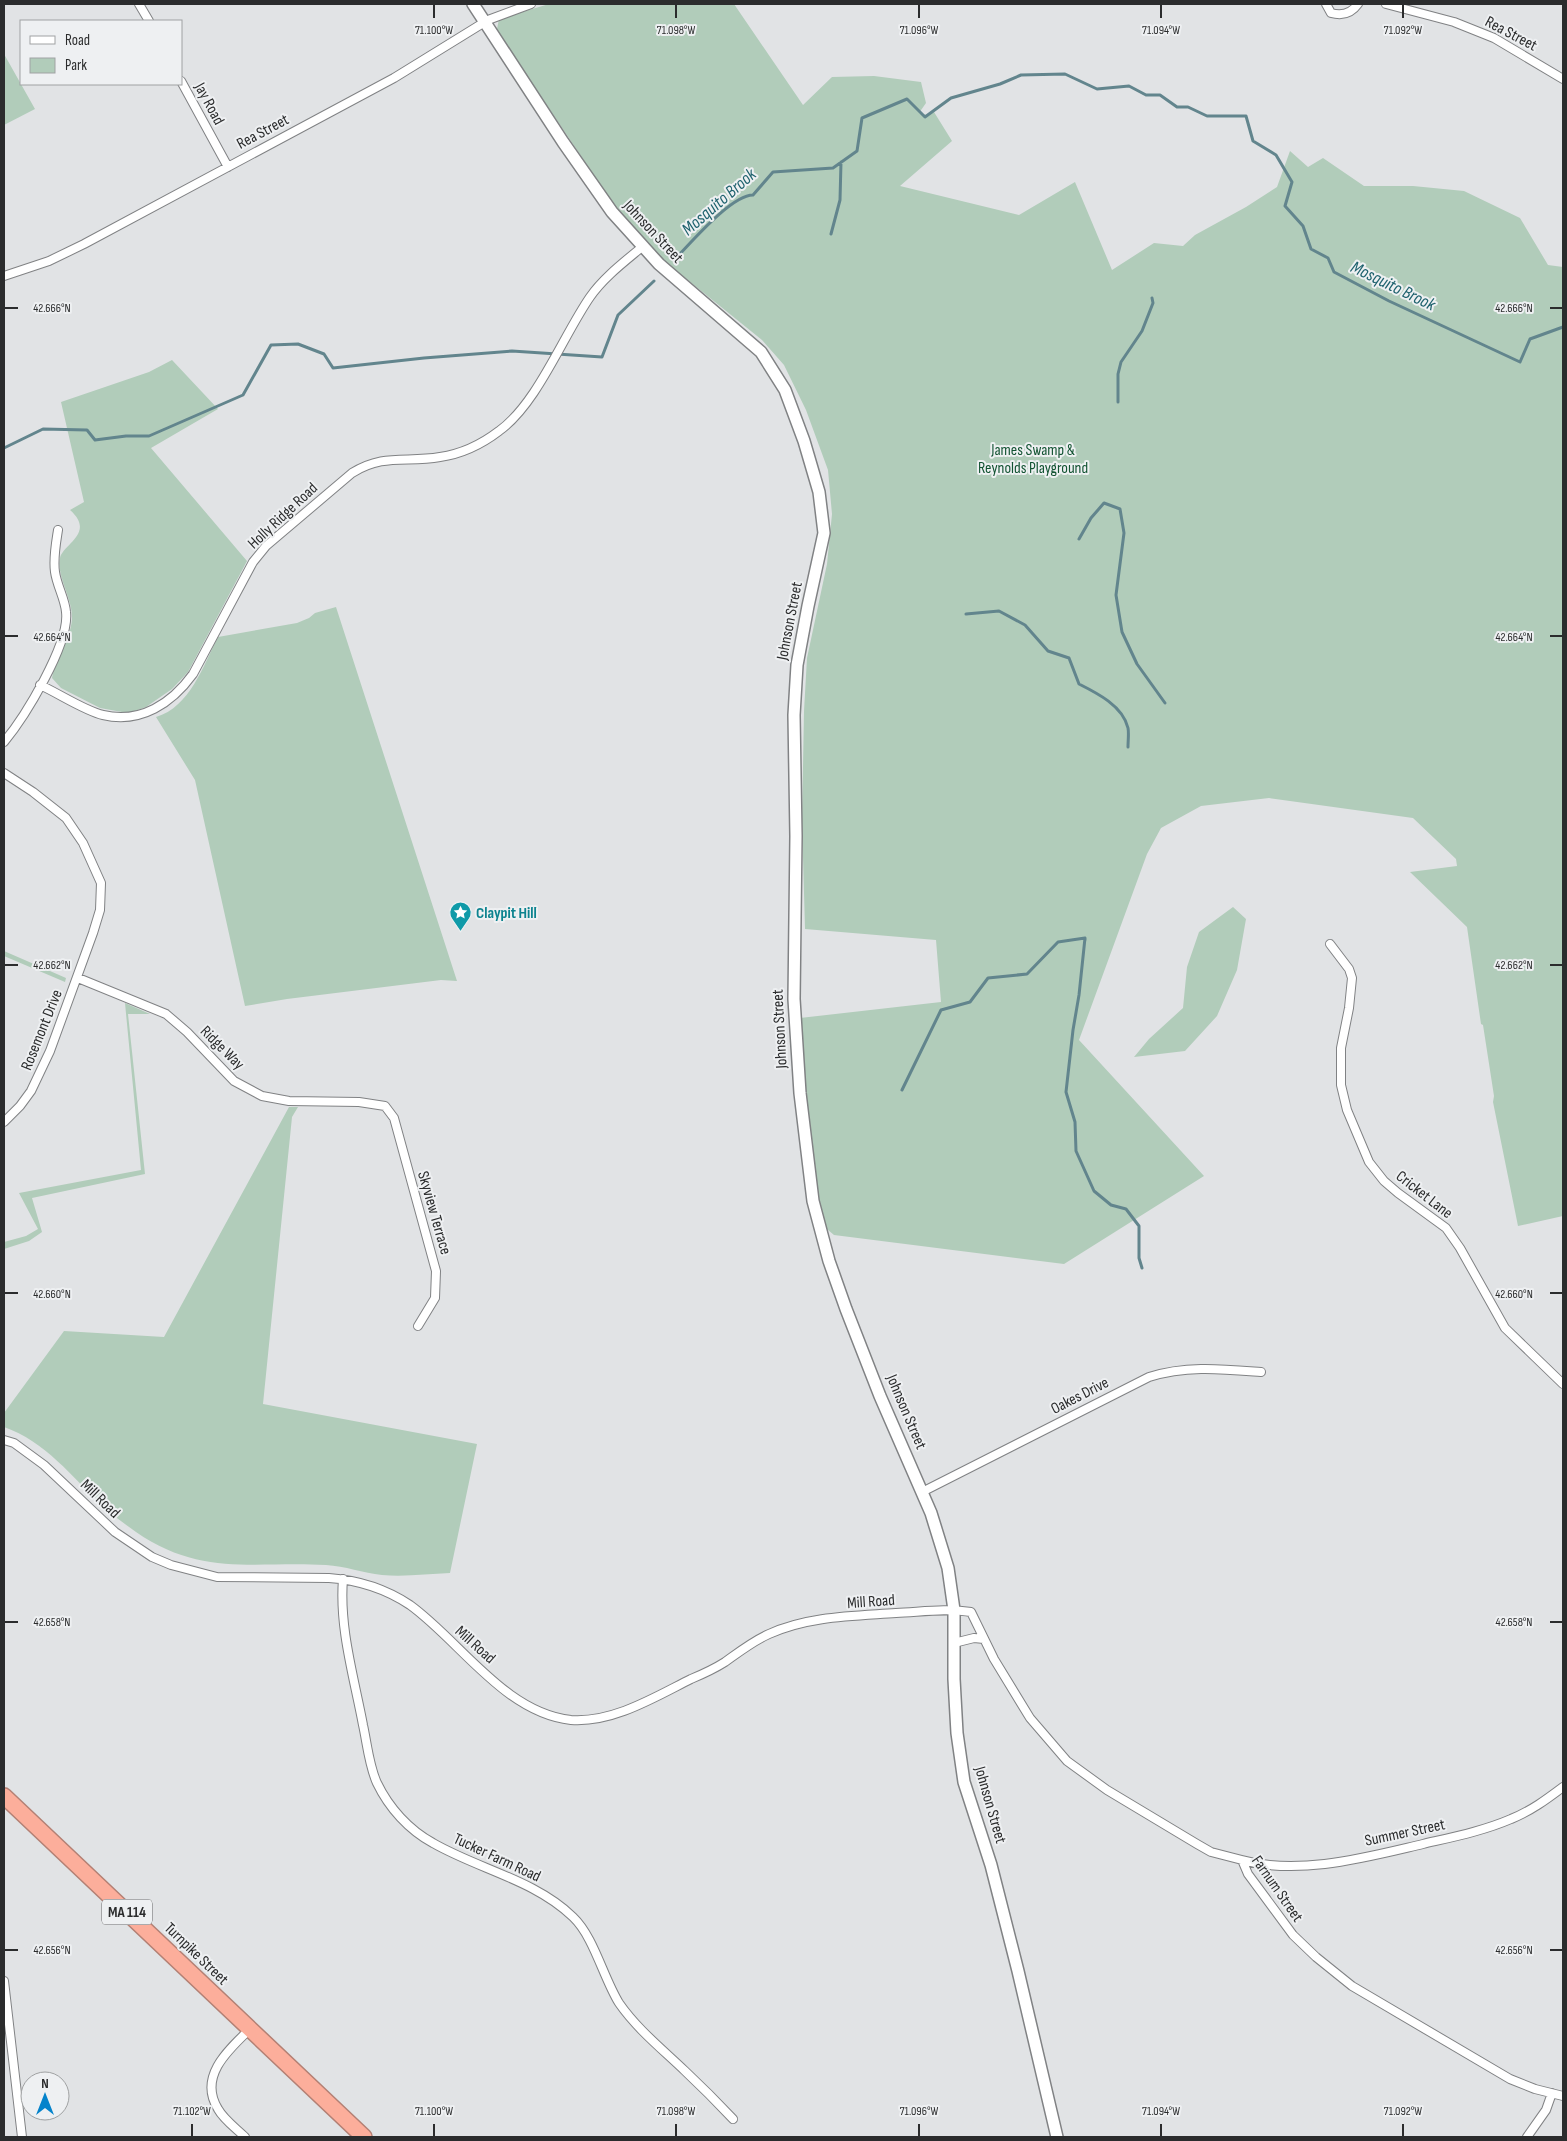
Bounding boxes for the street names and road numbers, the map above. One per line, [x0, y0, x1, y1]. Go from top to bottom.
street label: Rea Street [1482, 12, 1540, 56]
street label: Jay Road [190, 79, 228, 128]
street label: Rea Street [234, 110, 292, 154]
street label: Johnson Street [618, 196, 687, 268]
street label: Holly Ridge Road [244, 479, 322, 553]
street label: Johnson Street [773, 580, 807, 663]
street label: Rosemont Drive [17, 987, 67, 1073]
street label: Johnson Street [768, 989, 792, 1070]
street label: Ridge Way [196, 1022, 248, 1074]
street label: Cricket Lane [1392, 1167, 1456, 1223]
street label: Skyview Terrace [413, 1169, 455, 1257]
street label: Johnson Street [881, 1371, 930, 1452]
street label: Oakes Drive [1048, 1373, 1112, 1419]
street label: Mill Road [76, 1476, 124, 1522]
street label: Mill Road [847, 1591, 895, 1613]
street label: Mill Road [451, 1622, 499, 1668]
street label: Johnson Street [970, 1763, 1010, 1846]
street label: Summer Street [1363, 1815, 1447, 1851]
street label: Tucker Farm Road [450, 1830, 544, 1886]
street label: Farnum Street [1247, 1852, 1307, 1926]
road number: MA 114 [102, 1900, 152, 1924]
street label: Turnpike Street [160, 1919, 232, 1989]

